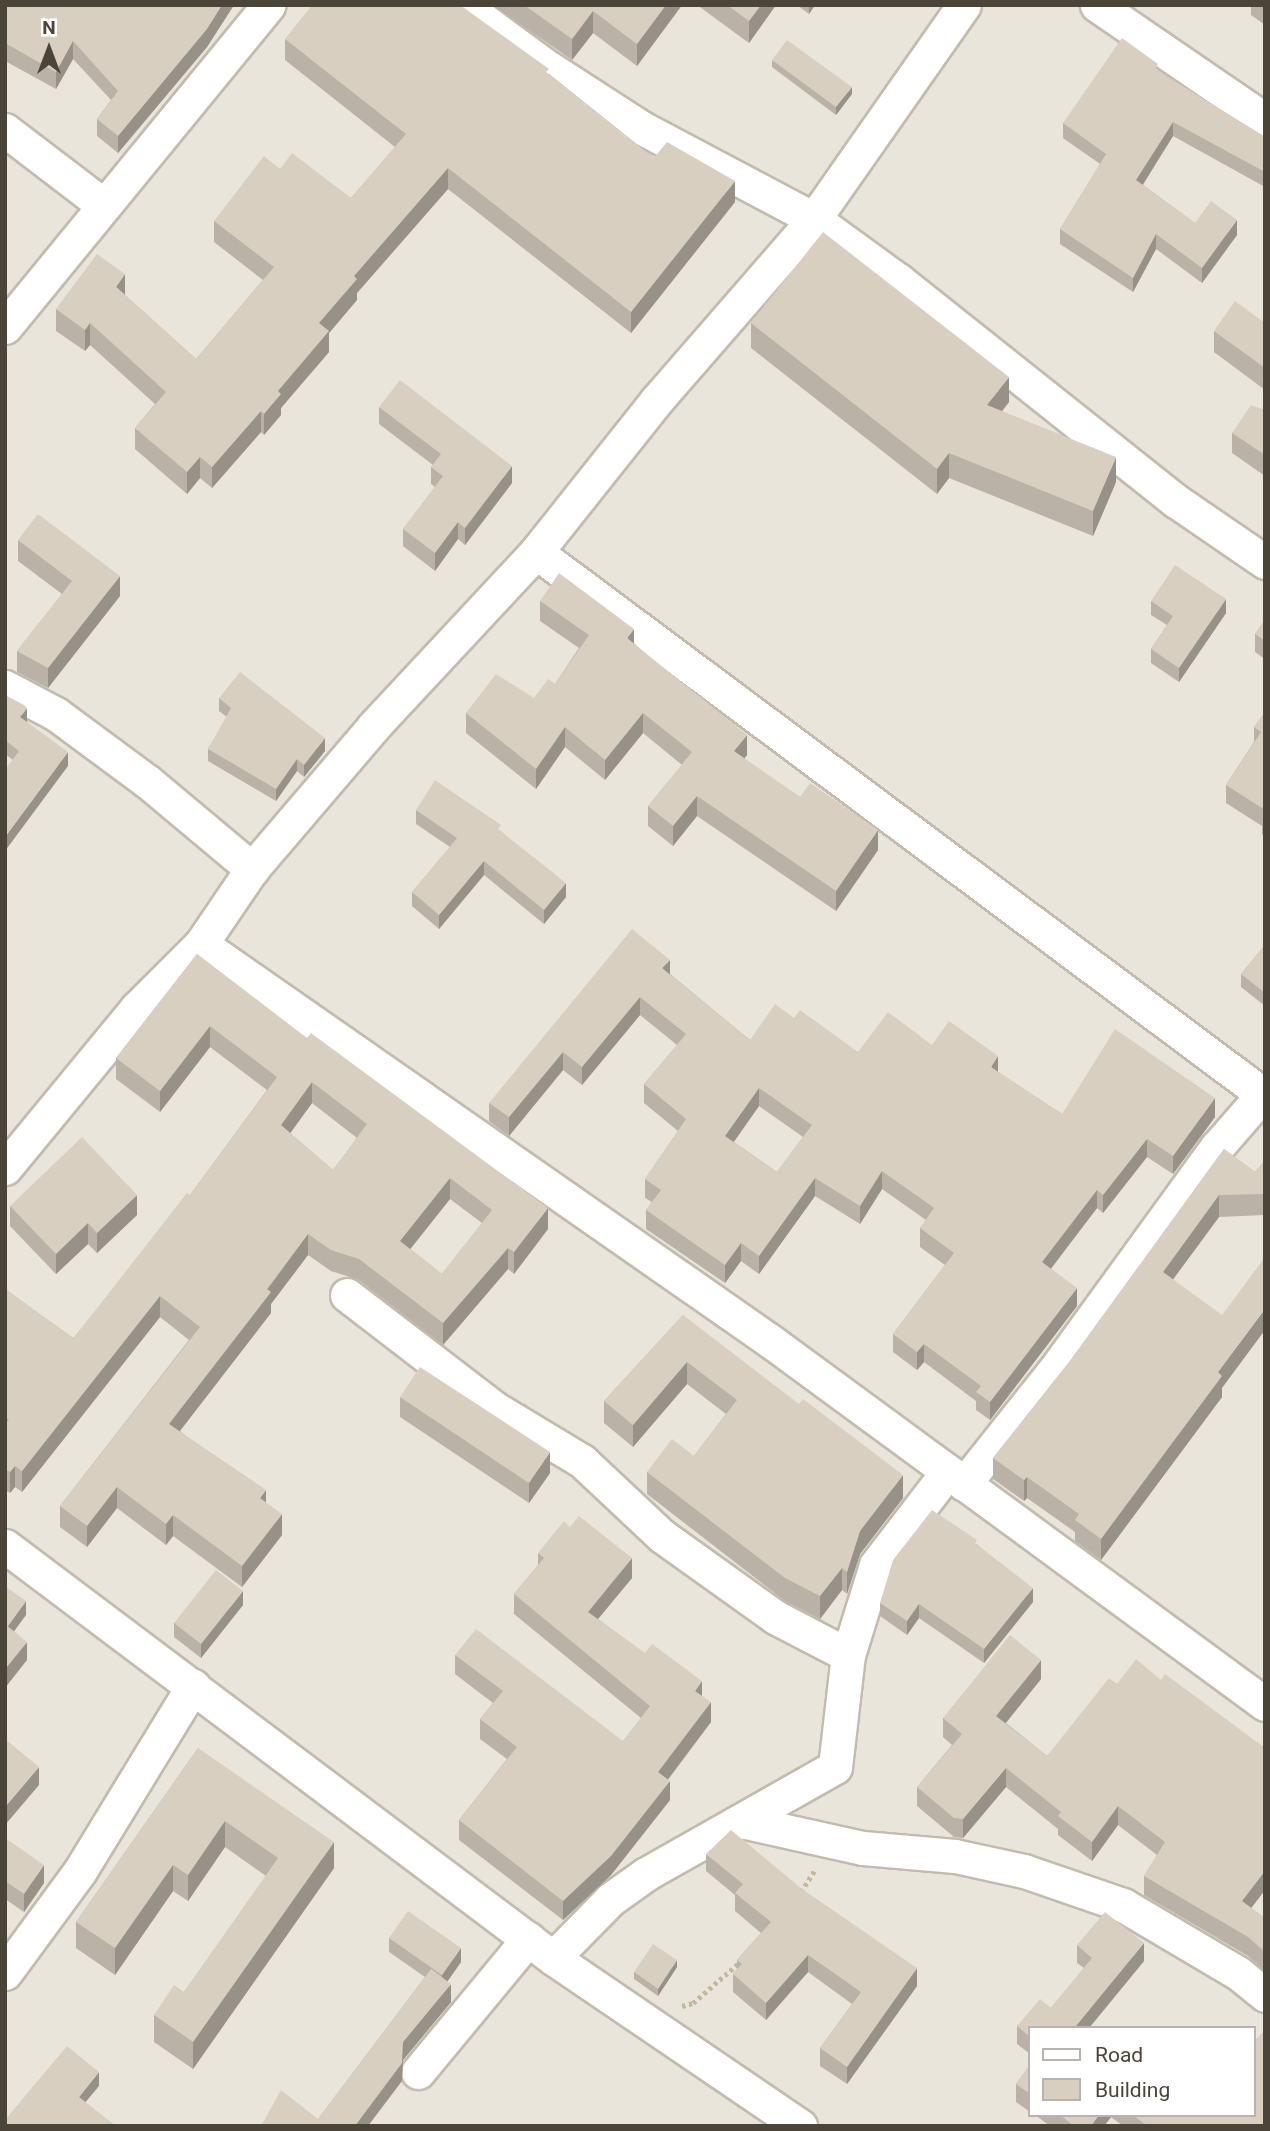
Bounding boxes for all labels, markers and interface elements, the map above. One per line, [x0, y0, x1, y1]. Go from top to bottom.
north arrow [14, 14, 84, 84]
text: N [42, 16, 56, 39]
legend [1028, 2026, 1256, 2117]
text: Road [1095, 2043, 1143, 2067]
text: Building [1095, 2078, 1170, 2102]

